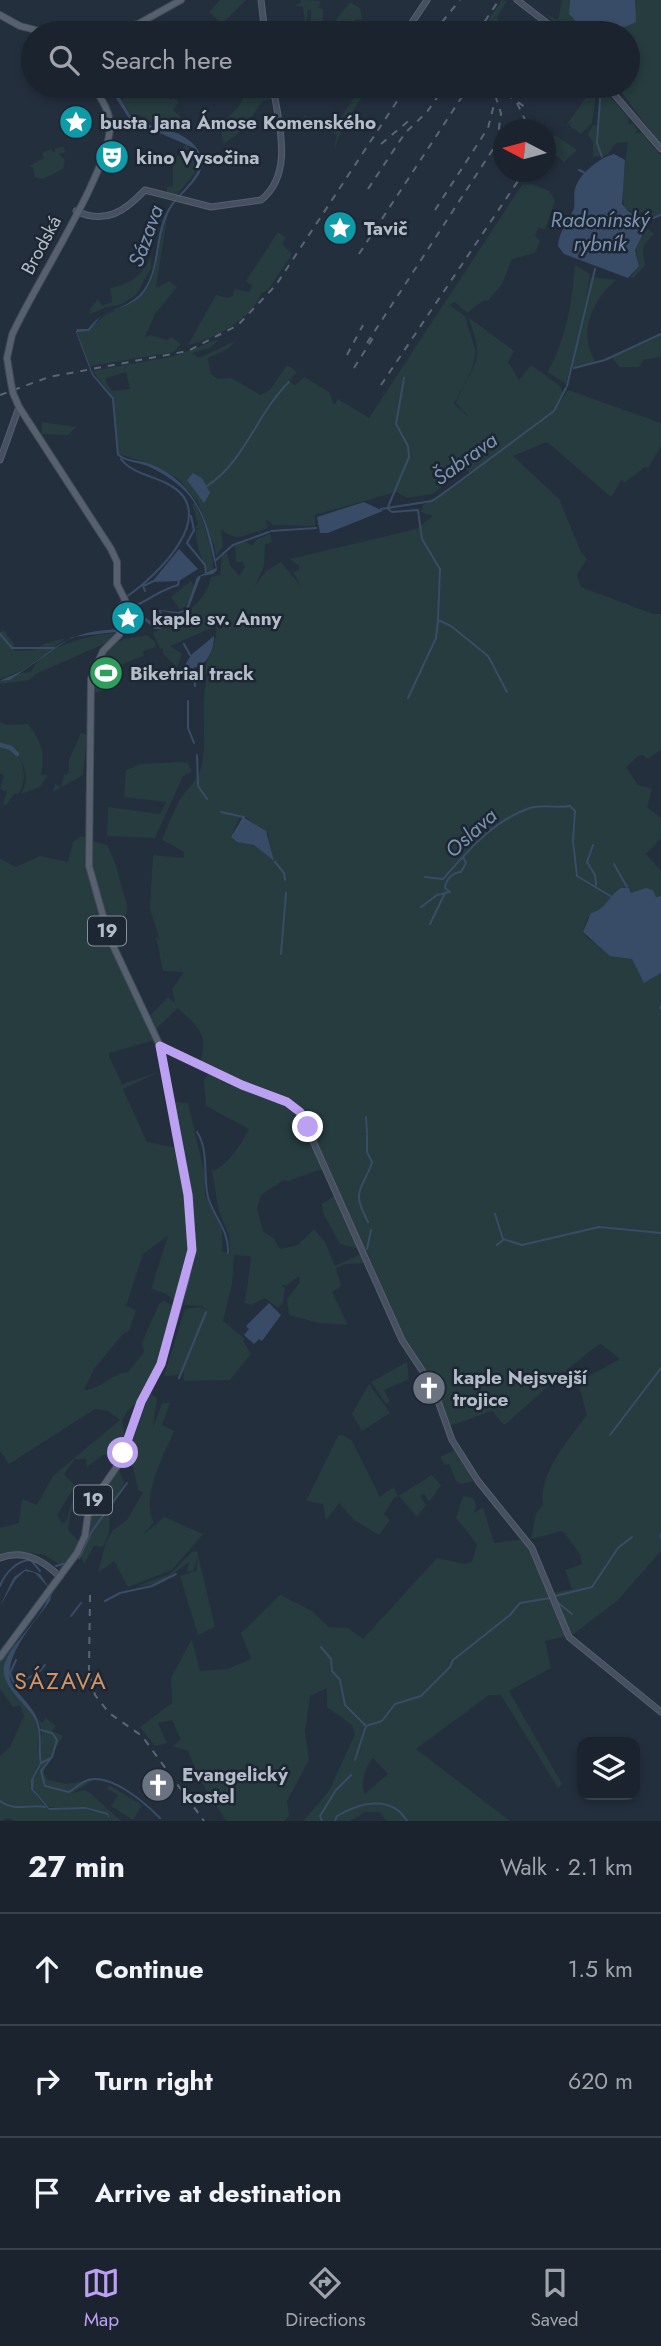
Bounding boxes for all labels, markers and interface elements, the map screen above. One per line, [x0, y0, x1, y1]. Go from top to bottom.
search box [21, 21, 640, 98]
icon: search [45, 41, 83, 79]
text: Search here [101, 41, 233, 79]
place icon: busta Jana Ámose Komenského [57, 103, 95, 141]
place label: busta Jana Ámose Komenského [100, 109, 376, 136]
north arrow [493, 119, 556, 182]
theatre icon: kino Vysočina [93, 138, 131, 176]
place label: kino Vysočina [136, 144, 260, 171]
water label: Sázava [121, 200, 171, 271]
water label: Radonínský rybník [551, 205, 651, 259]
place icon: Tavič [321, 209, 359, 247]
street label: Brodská [14, 211, 68, 279]
place label: Tavič [364, 215, 408, 242]
water label: Šabrava [426, 425, 504, 493]
place icon: kaple sv. Anny [109, 599, 147, 637]
place label: kaple sv. Anny [152, 605, 283, 632]
sports icon: Biketrial track [87, 654, 125, 692]
place label: Biketrial track [130, 660, 254, 687]
water label: Oslava [438, 801, 504, 865]
road number: 19 [88, 916, 126, 946]
route end [292, 1111, 323, 1142]
place label: kaple Nejsvejší trojice [453, 1364, 588, 1413]
church icon: kaple Nejsvejší trojice [410, 1369, 448, 1407]
route start [107, 1437, 138, 1468]
road number: 19 [74, 1485, 112, 1514]
district label: SÁZAVA [14, 1664, 108, 1698]
map controls [577, 1737, 640, 1800]
button: layers [577, 1737, 640, 1800]
place label: Evangelický kostel [182, 1761, 289, 1810]
church icon: Evangelický kostel [139, 1766, 177, 1804]
text: 27 min [28, 1845, 125, 1888]
text: Walk · 2.1 km [500, 1850, 633, 1884]
icon: ahead [28, 1950, 66, 1988]
text: Continue [95, 1950, 204, 1988]
text: 1.5 km [568, 1952, 633, 1986]
icon: right [28, 2062, 66, 2100]
text: Turn right [95, 2062, 213, 2100]
text: 620 m [568, 2064, 633, 2098]
icon: arrive [28, 2174, 66, 2212]
text: Arrive at destination [95, 2174, 342, 2212]
tab: Map [82, 2264, 120, 2333]
tab: Directions [285, 2264, 366, 2333]
tab: Saved [530, 2264, 579, 2333]

